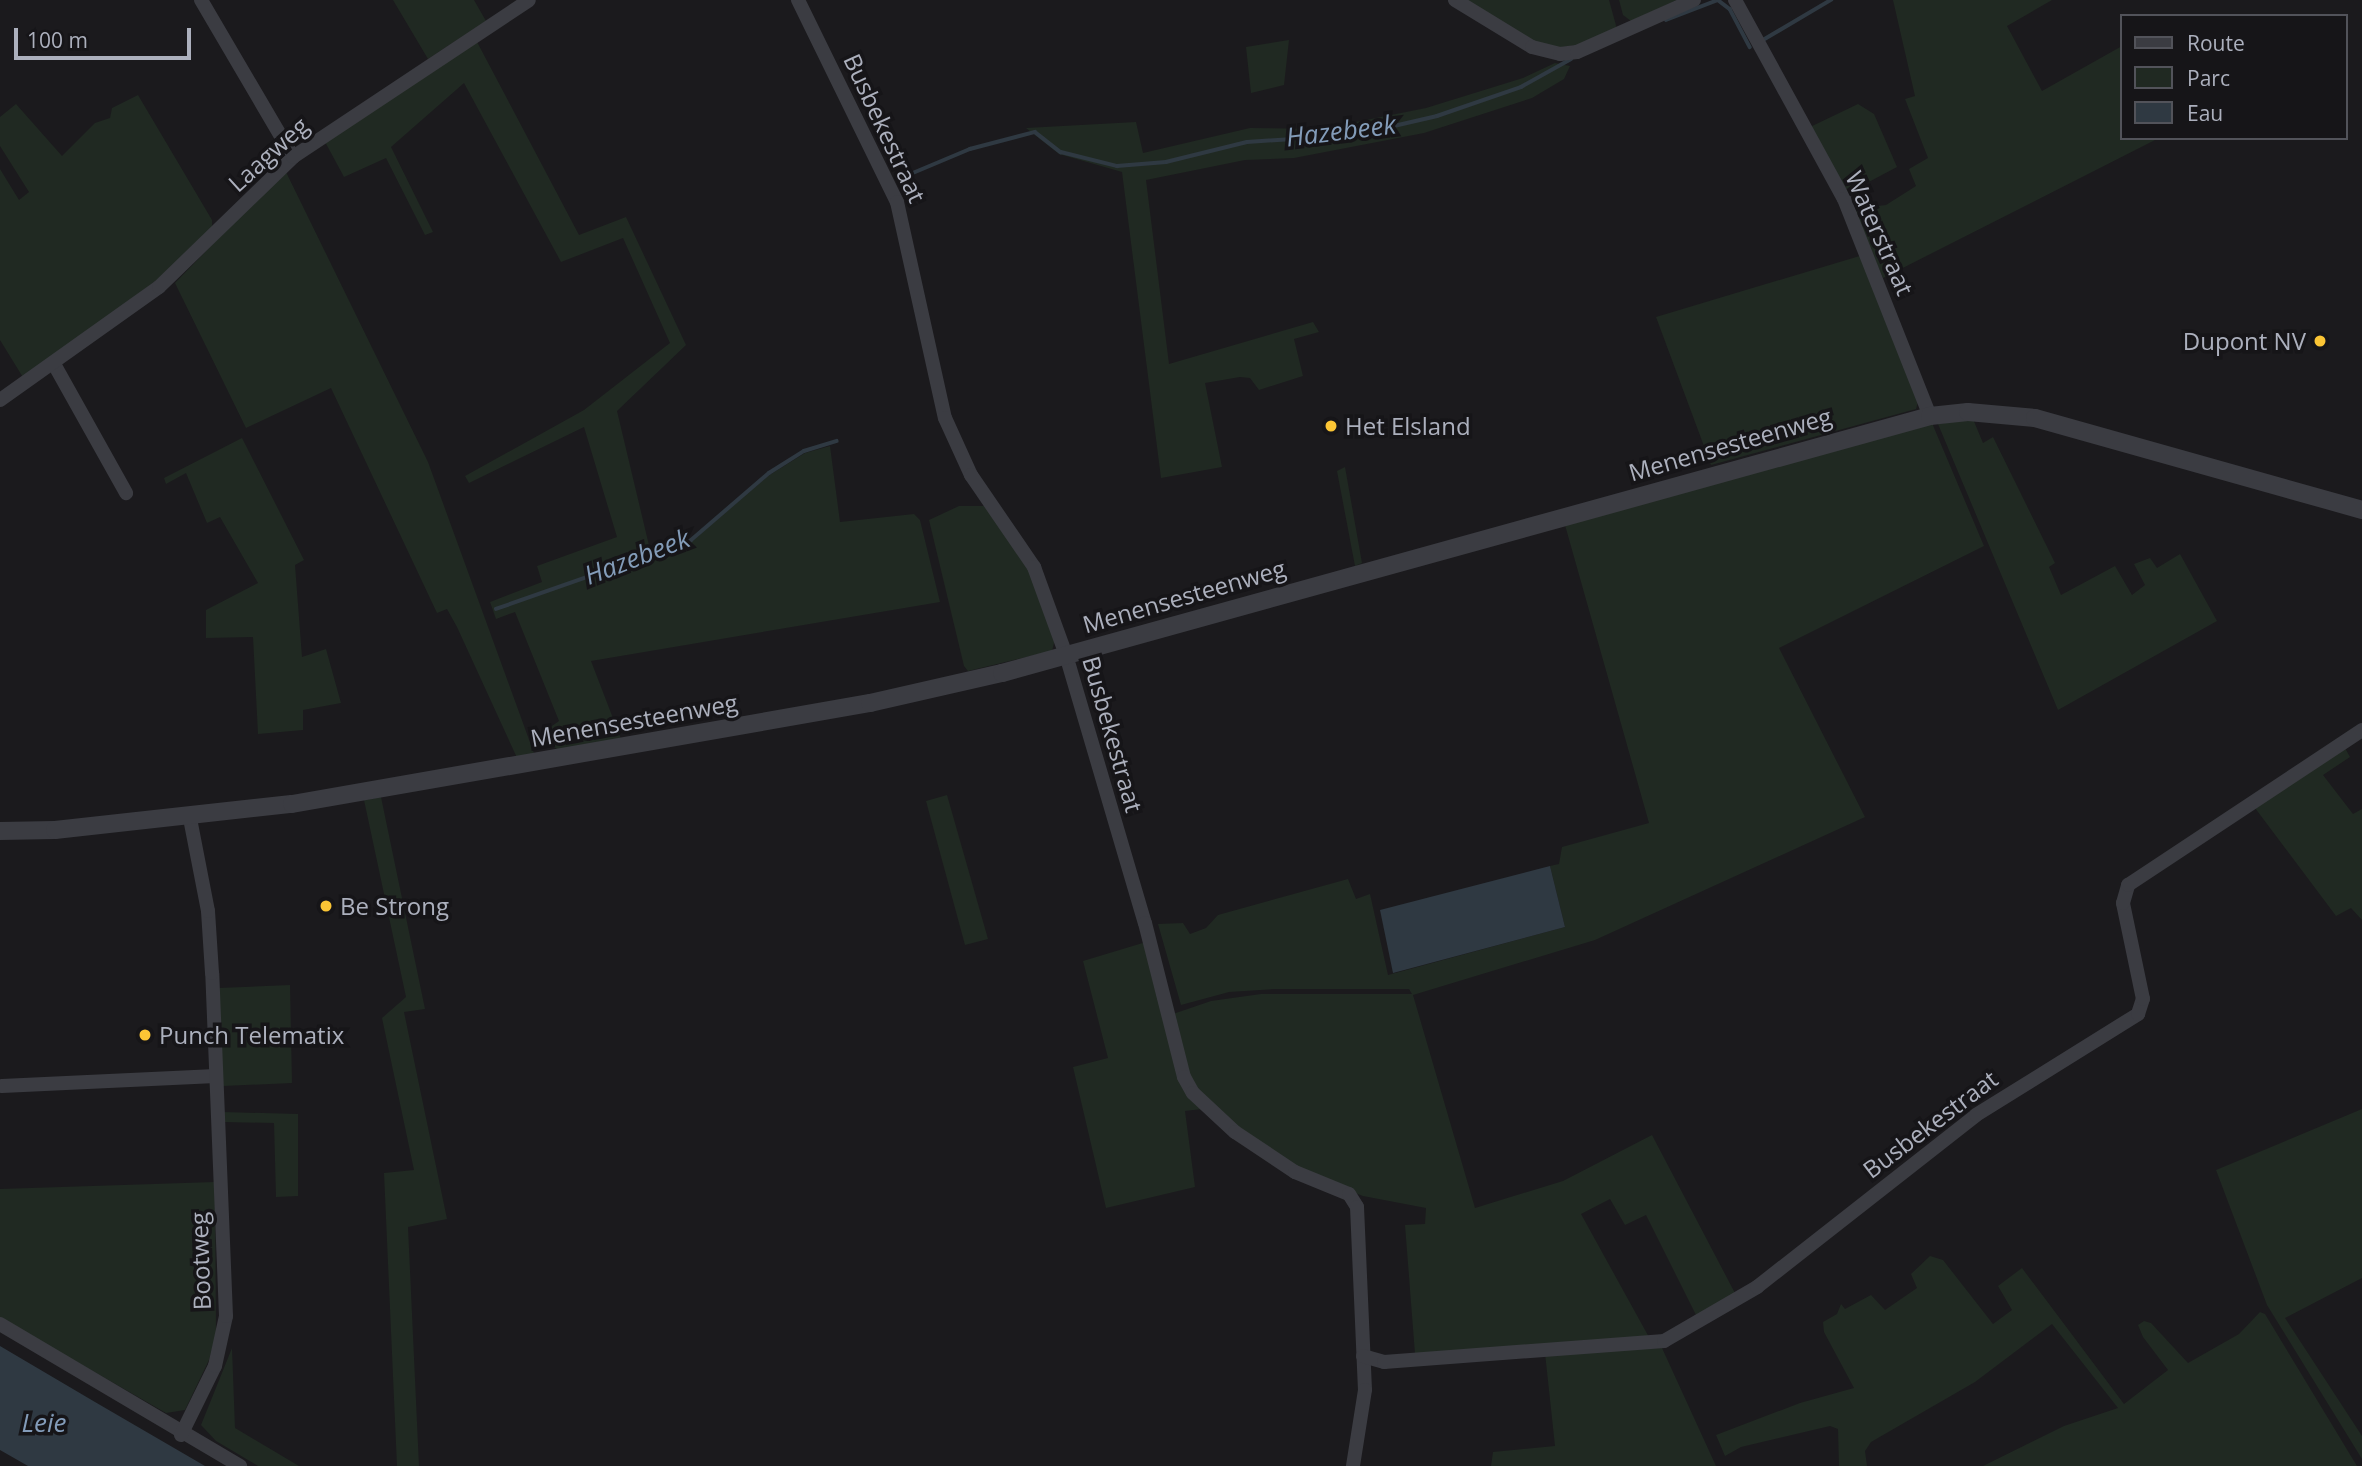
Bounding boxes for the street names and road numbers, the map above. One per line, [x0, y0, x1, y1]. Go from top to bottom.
street label: Busbekestraat [838, 49, 932, 207]
street label: Laagweg [222, 111, 314, 197]
street label: Waterstraat [1840, 167, 1920, 299]
street label: Menensesteenweg [1625, 401, 1835, 487]
street label: Menensesteenweg [1079, 553, 1289, 639]
street label: Busbekestraat [1077, 653, 1149, 815]
street label: Menensesteenweg [528, 688, 740, 752]
street label: Busbekestraat [1857, 1064, 2003, 1184]
street label: Bootweg [184, 1212, 216, 1310]

